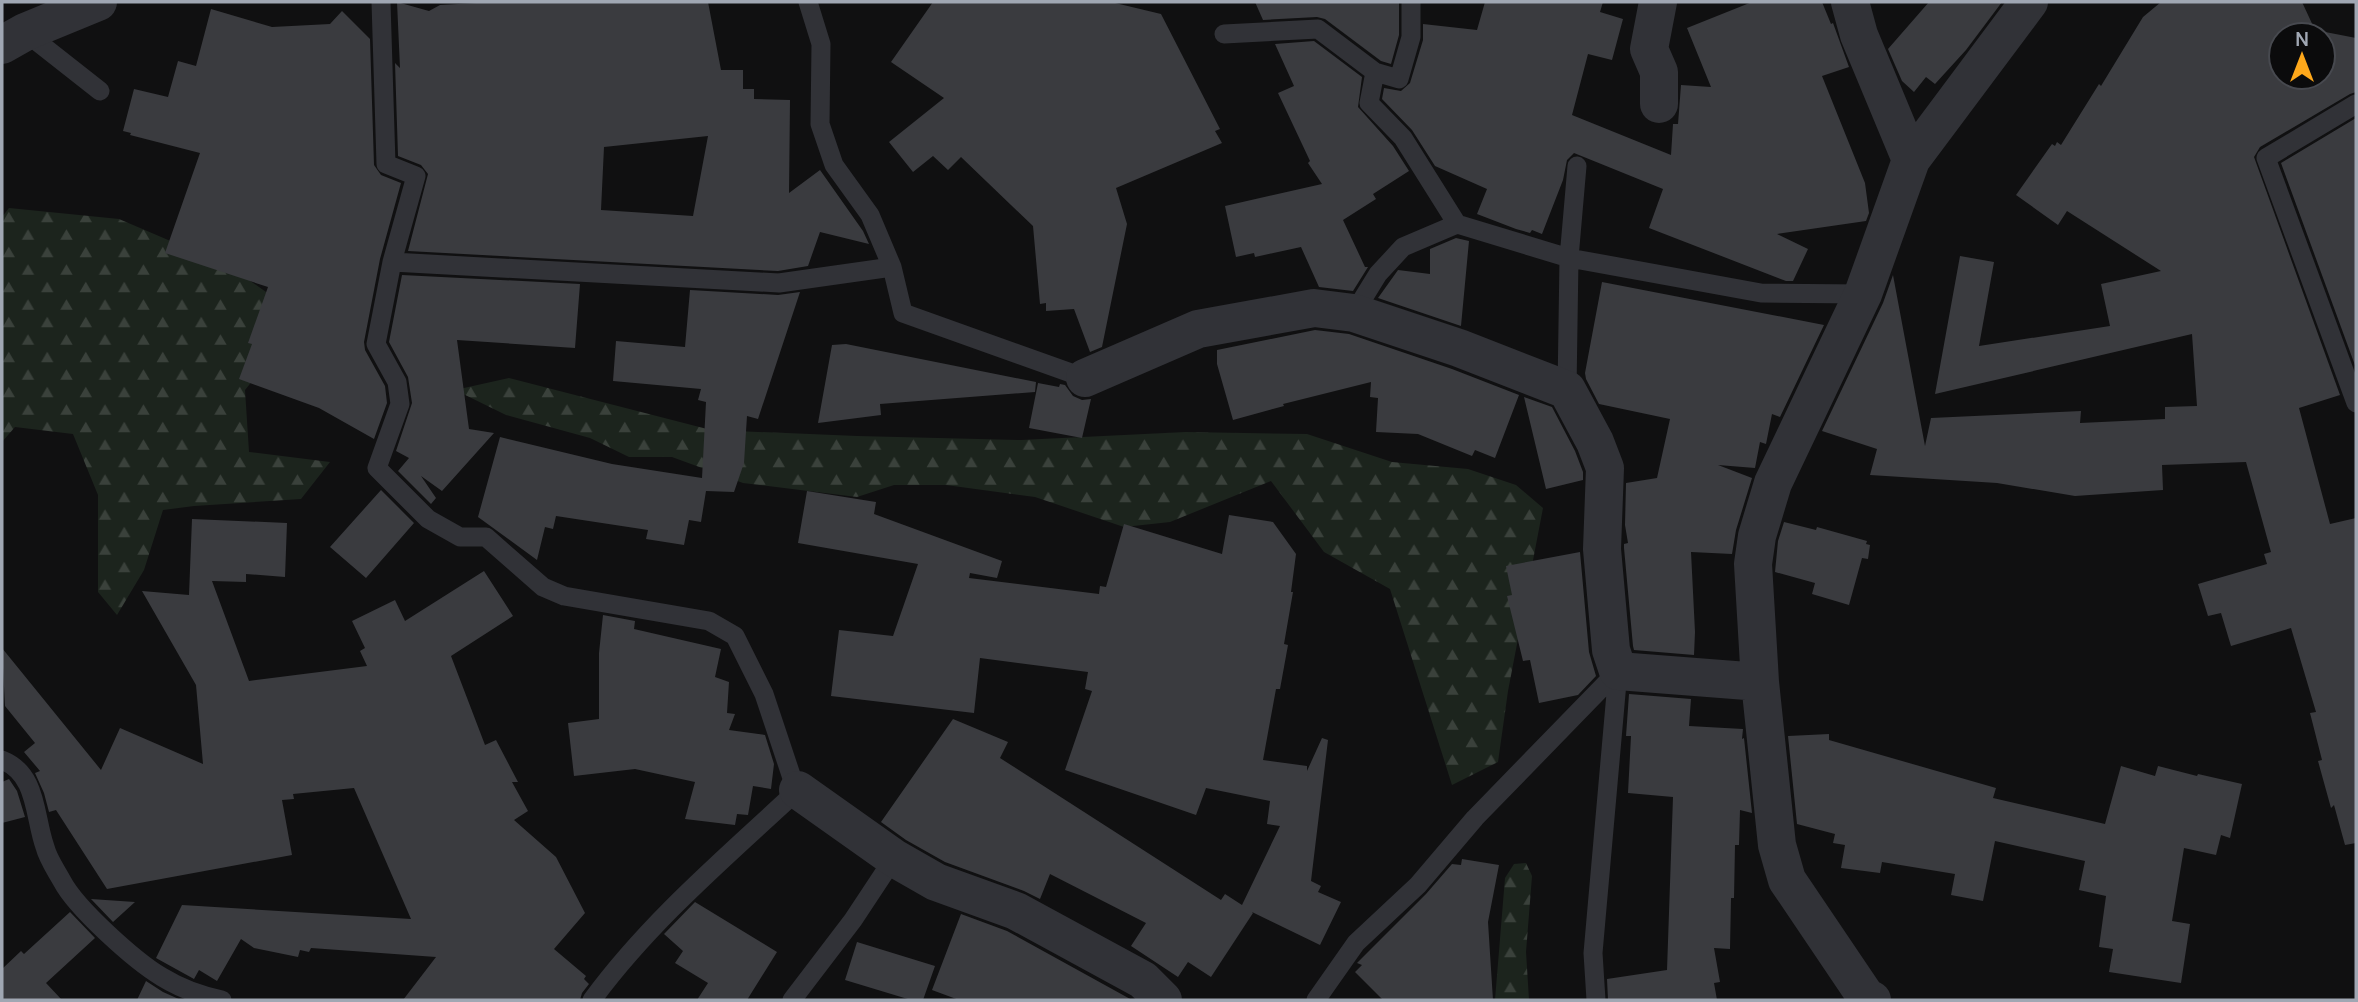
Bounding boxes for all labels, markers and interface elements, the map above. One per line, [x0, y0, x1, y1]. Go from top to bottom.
north arrow [2267, 21, 2337, 91]
text: N [2295, 26, 2309, 52]

